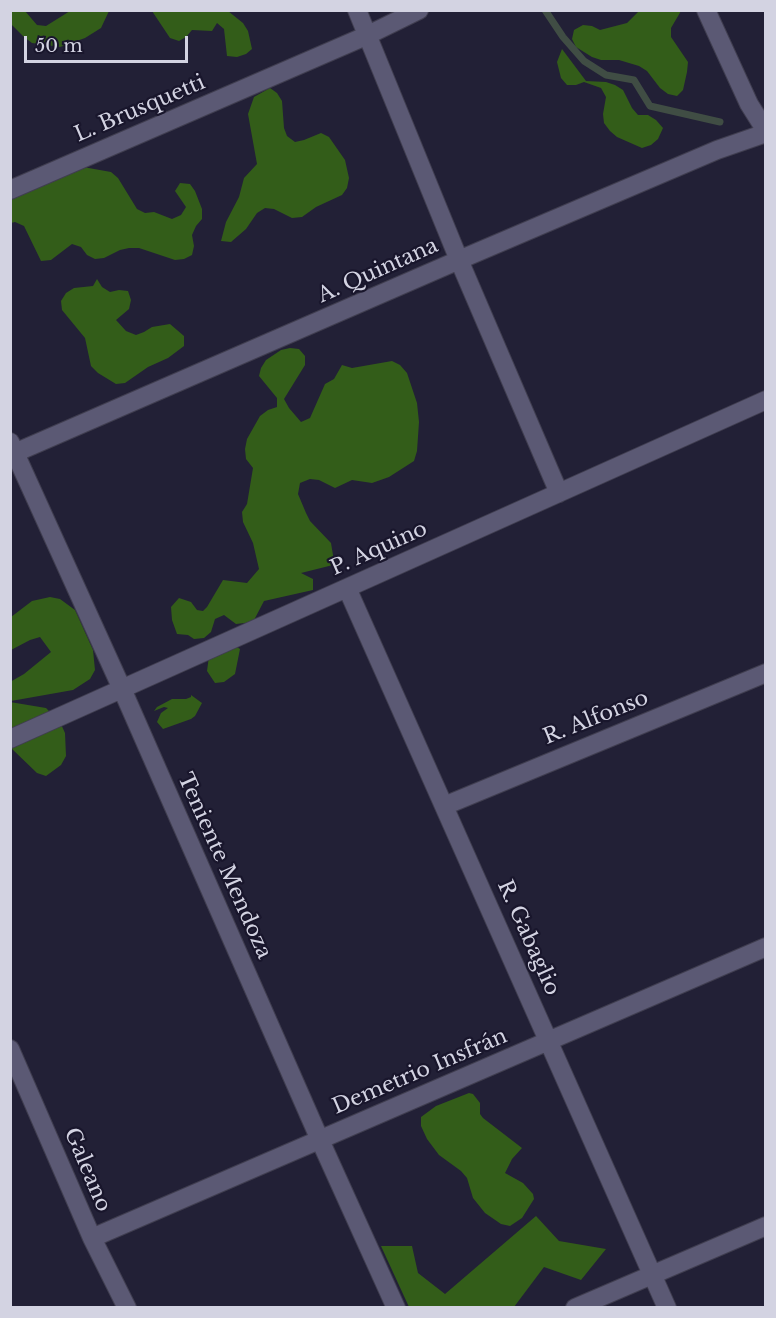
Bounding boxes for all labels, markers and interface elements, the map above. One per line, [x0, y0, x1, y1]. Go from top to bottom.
scale bar [27, 24, 190, 62]
text: 50 m [35, 35, 83, 57]
street label: L. Brusquetti [71, 70, 209, 148]
street label: A. Quintana [314, 233, 442, 309]
street label: P. Aquino [327, 516, 431, 582]
street label: R. Alfonso [540, 686, 652, 750]
street label: Teniente Mendoza [172, 769, 276, 963]
street label: R. Gabaglio [491, 876, 565, 1000]
street label: Demetrio Insfrán [329, 1024, 511, 1120]
street label: Galeano [58, 1124, 116, 1216]

